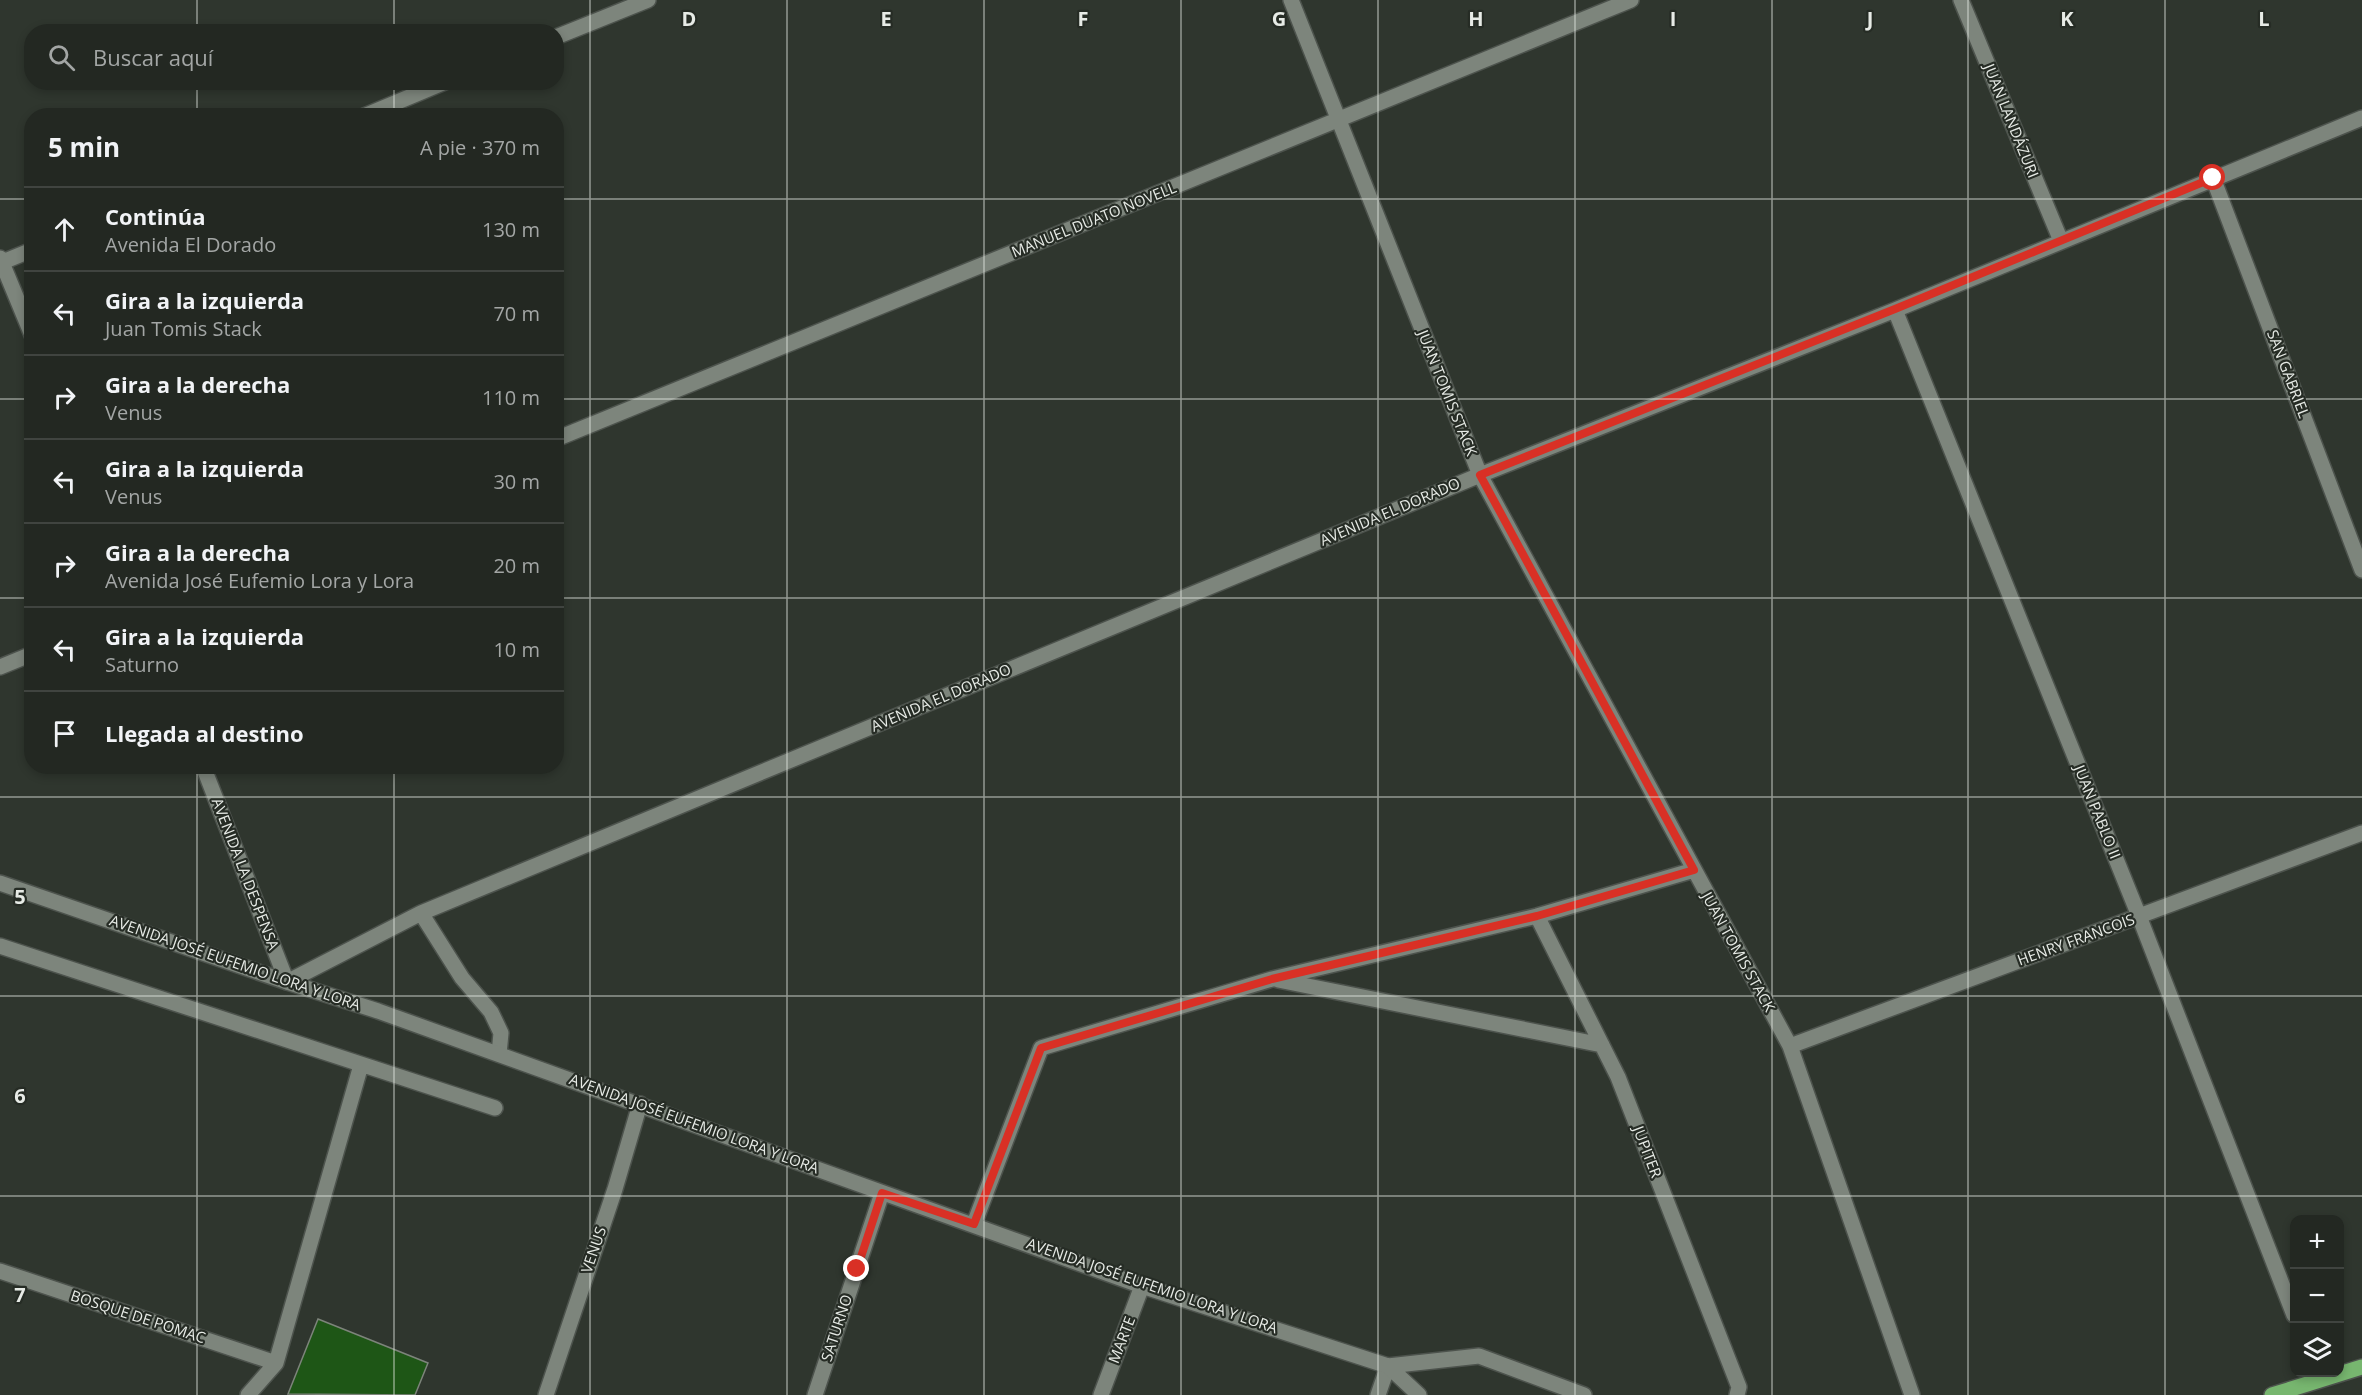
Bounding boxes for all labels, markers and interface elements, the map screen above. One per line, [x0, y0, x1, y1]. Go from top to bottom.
text: D [682, 5, 696, 32]
text: E [880, 5, 892, 32]
text: F [1078, 5, 1088, 32]
text: G [1272, 5, 1286, 32]
text: H [1468, 5, 1484, 32]
text: I [1670, 5, 1676, 32]
text: J [1865, 5, 1873, 32]
text: K [2060, 5, 2074, 32]
text: L [2258, 5, 2270, 32]
search box [24, 24, 564, 90]
icon: search [45, 41, 78, 74]
text: Buscar aquí [93, 42, 213, 72]
street label: JUAN LANDÁZURI [1979, 59, 2044, 181]
text: 5 min [48, 129, 120, 165]
text: A pie · 370 m [420, 134, 540, 161]
route start [2199, 164, 2225, 190]
street label: MANUEL DUATO NOVELL [1008, 177, 1179, 261]
text: Continúa [105, 201, 206, 231]
icon: ahead [48, 213, 81, 246]
text: 130 m [482, 216, 540, 243]
text: Avenida El Dorado [105, 231, 276, 258]
text: Gira a la izquierda [105, 285, 304, 315]
icon: left [48, 297, 81, 330]
text: 70 m [493, 300, 540, 327]
text: Juan Tomis Stack [105, 315, 262, 342]
street label: JUAN TOMIS STACK [1413, 325, 1483, 459]
street label: SAN GABRIEL [2263, 327, 2315, 421]
text: Gira a la derecha [105, 369, 290, 399]
icon: right [48, 381, 81, 414]
text: 110 m [482, 384, 540, 411]
text: Venus [105, 399, 162, 426]
text: Gira a la izquierda [105, 453, 304, 483]
icon: left [48, 465, 81, 498]
text: 30 m [493, 468, 540, 495]
street label: AVENIDA EL DORADO [1316, 472, 1463, 550]
text: Venus [105, 483, 162, 510]
text: Gira a la derecha [105, 537, 290, 567]
icon: right [48, 549, 81, 582]
text: 20 m [493, 552, 540, 579]
text: Avenida José Eufemio Lora y Lora [105, 567, 414, 594]
text: Gira a la izquierda [105, 621, 304, 651]
icon: left [48, 633, 81, 666]
text: 10 m [493, 636, 540, 663]
text: Saturno [105, 651, 179, 678]
street label: AVENIDA EL DORADO [867, 658, 1014, 736]
icon: arrive [48, 717, 81, 750]
text: Llegada al destino [105, 718, 304, 748]
street label: JUAN PABLO II [2069, 760, 2126, 862]
street label: AVENIDA LA DESPENSA [208, 795, 284, 953]
text: 5 [14, 883, 26, 910]
street label: JUAN TOMIS STACK [1697, 886, 1780, 1016]
street label: HENRY FRANCOIS [2014, 909, 2137, 970]
street label: AVENIDA JOSÉ EUFEMIO LORA Y LORA [107, 910, 364, 1015]
street label: AVENIDA JOSÉ EUFEMIO LORA Y LORA [567, 1069, 822, 1178]
text: 6 [14, 1082, 26, 1109]
street label: JUPITER [1628, 1121, 1667, 1181]
map controls [2290, 1215, 2344, 1377]
button: + [2290, 1215, 2344, 1269]
street label: VENUS [576, 1224, 610, 1275]
street label: AVENIDA JOSÉ EUFEMIO LORA Y LORA [1024, 1233, 1281, 1338]
route end [843, 1255, 869, 1281]
button: − [2290, 1269, 2344, 1323]
text: 7 [14, 1281, 26, 1308]
street label: BOSQUE DE POMAC [68, 1285, 208, 1347]
street label: SATURNO [816, 1292, 856, 1364]
street label: MARTE [1103, 1313, 1139, 1366]
button: layers [2290, 1323, 2344, 1377]

